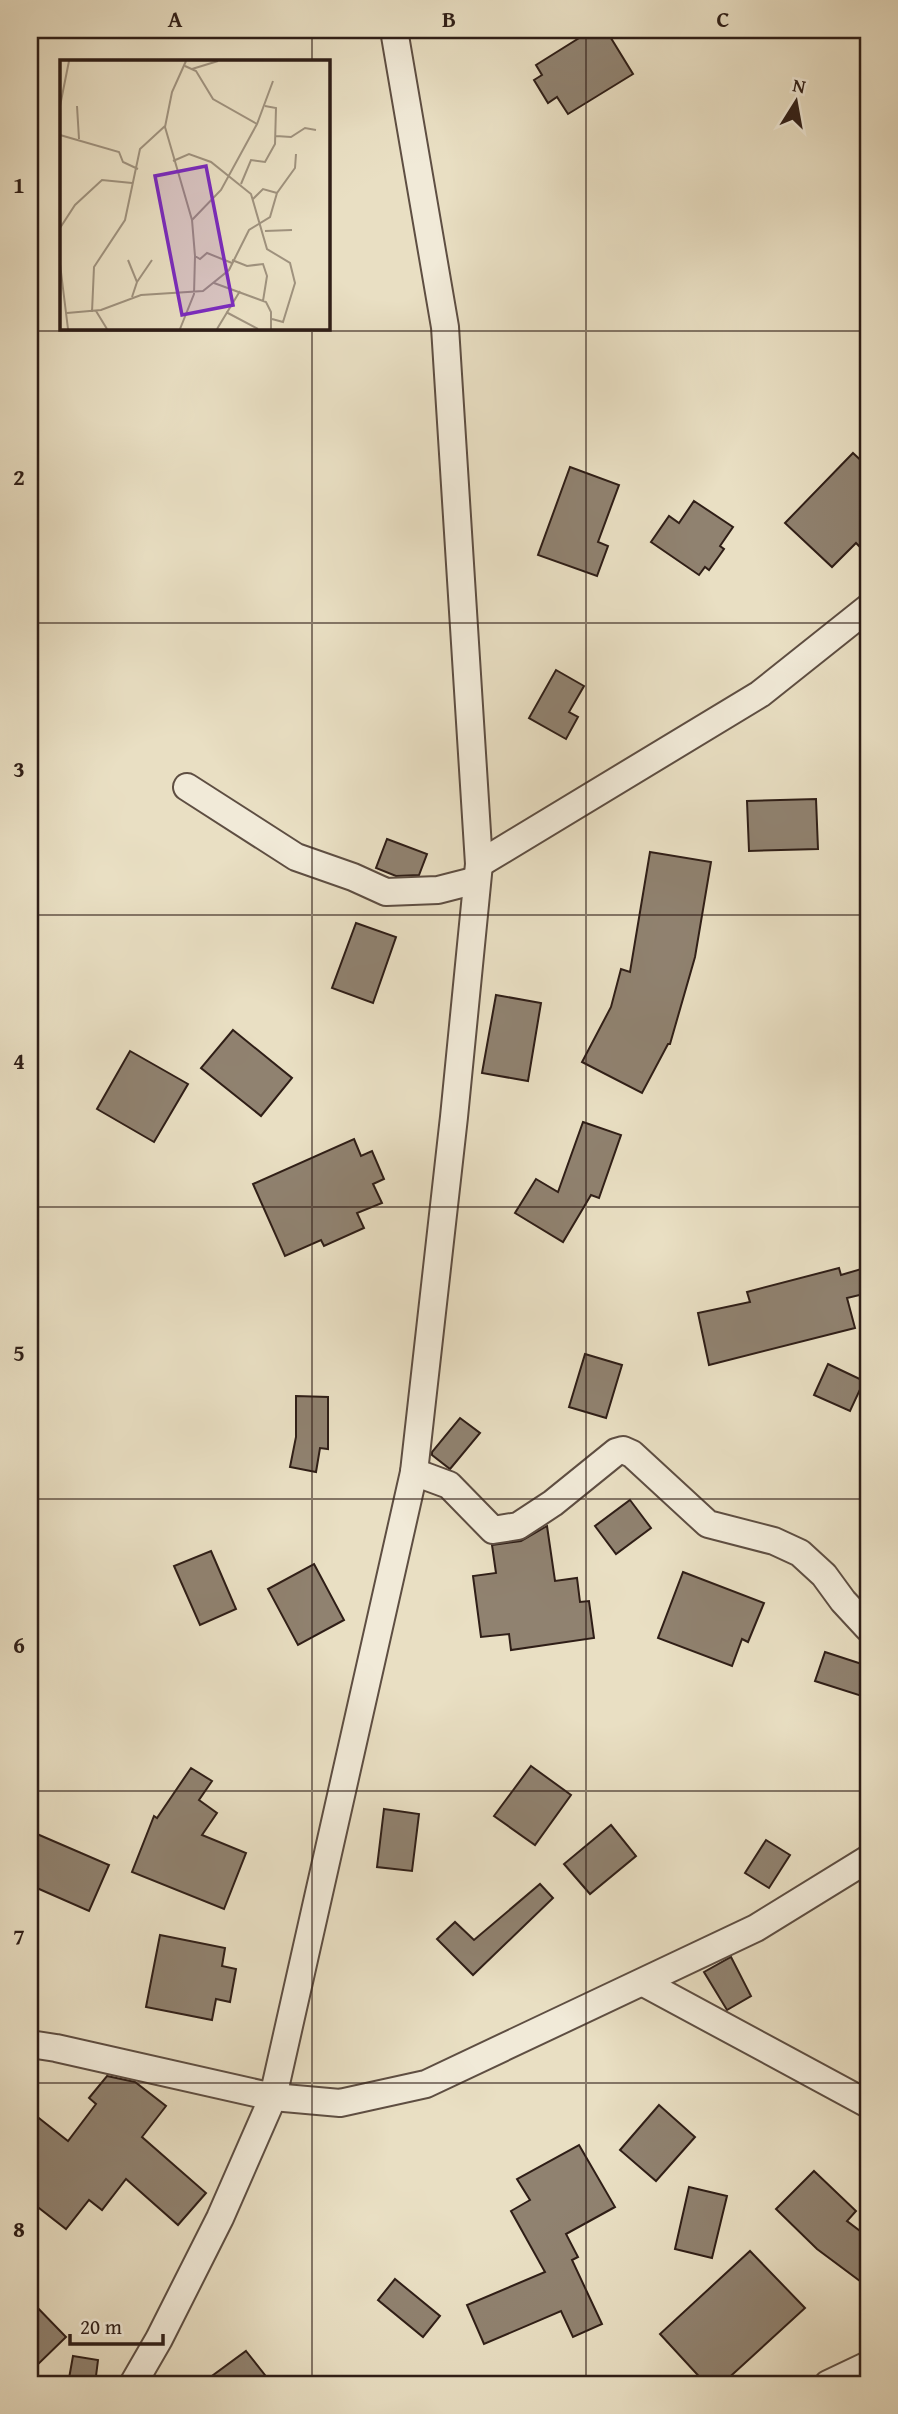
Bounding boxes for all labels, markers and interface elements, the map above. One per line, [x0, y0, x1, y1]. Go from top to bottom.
text: A [168, 2, 183, 35]
text: B [442, 2, 456, 35]
text: C [716, 2, 730, 35]
inset map [60, 60, 329, 329]
north arrow [762, 66, 832, 136]
text: N [790, 70, 808, 100]
text: 1 [13, 168, 25, 201]
text: 2 [13, 460, 25, 493]
text: 3 [13, 752, 25, 785]
text: 4 [13, 1044, 25, 1077]
text: 5 [13, 1336, 25, 1369]
text: 6 [13, 1628, 25, 1661]
text: 7 [13, 1920, 25, 1953]
text: 8 [13, 2212, 25, 2245]
scale bar [70, 2302, 163, 2346]
text: 20 m [80, 2311, 122, 2342]

